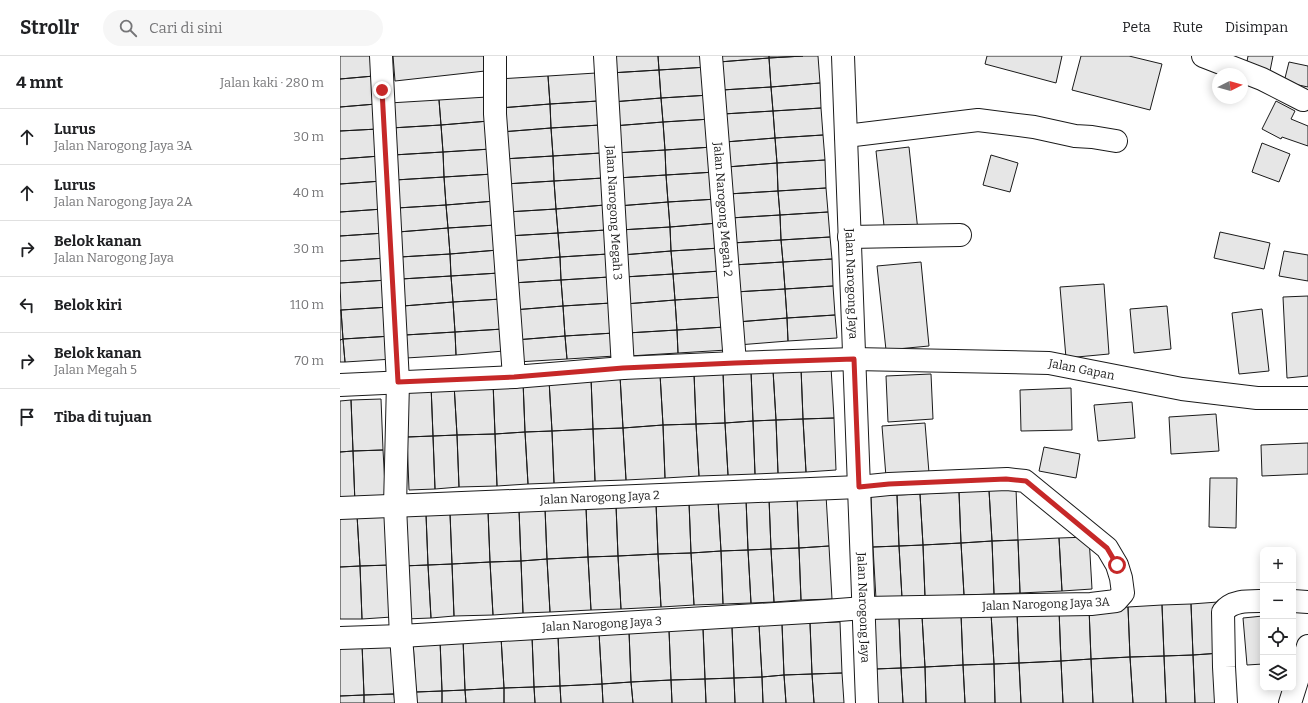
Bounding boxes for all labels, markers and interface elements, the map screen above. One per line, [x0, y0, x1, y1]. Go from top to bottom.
search box [103, 10, 383, 46]
text: Strollr [20, 16, 79, 39]
icon: search [117, 17, 139, 39]
text: Cari di sini [149, 19, 223, 37]
text: Peta [1122, 19, 1151, 36]
text: Rute [1173, 19, 1203, 36]
text: Disimpan [1225, 19, 1288, 36]
north arrow [1212, 68, 1248, 104]
text: 4 mnt [16, 72, 63, 93]
text: Jalan kaki · 280 m [220, 75, 324, 90]
route end [373, 81, 391, 99]
text: Lurus [54, 120, 96, 138]
icon: ahead [16, 126, 38, 148]
text: 30 m [293, 129, 324, 144]
text: Jalan Narogong Jaya 3A [54, 138, 193, 153]
street label: Jalan Narogong Megah 2 [711, 141, 735, 277]
street label: Jalan Narogong Megah 3 [603, 144, 625, 281]
text: Lurus [54, 176, 96, 194]
icon: ahead [16, 182, 38, 204]
text: 40 m [293, 185, 324, 200]
text: Jalan Narogong Jaya 2A [54, 194, 193, 209]
street label: Jalan Narogong Jaya [842, 227, 861, 340]
text: Belok kanan [54, 232, 142, 250]
icon: right [16, 238, 38, 260]
text: 30 m [293, 241, 324, 256]
text: Jalan Narogong Jaya [54, 250, 174, 265]
icon: left [16, 294, 38, 316]
text: Belok kiri [54, 296, 122, 314]
text: 110 m [290, 297, 324, 312]
text: Belok kanan [54, 344, 142, 362]
icon: right [16, 350, 38, 372]
text: 70 m [294, 353, 324, 368]
street label: Jalan Gapan [1046, 356, 1116, 383]
text: Jalan Megah 5 [54, 362, 137, 377]
icon: arrive [16, 406, 38, 428]
text: Tiba di tujuan [54, 408, 152, 426]
street label: Jalan Narogong Jaya 2 [539, 488, 660, 507]
map controls [1260, 547, 1296, 691]
button: + [1260, 547, 1296, 583]
street label: Jalan Narogong Jaya [854, 551, 873, 664]
route start [1108, 556, 1126, 574]
button: − [1260, 583, 1296, 619]
street label: Jalan Narogong Jaya 3A [981, 595, 1111, 613]
street label: Jalan Narogong Jaya 3 [541, 614, 662, 634]
button: locate [1260, 619, 1296, 655]
button: layers [1260, 655, 1296, 691]

